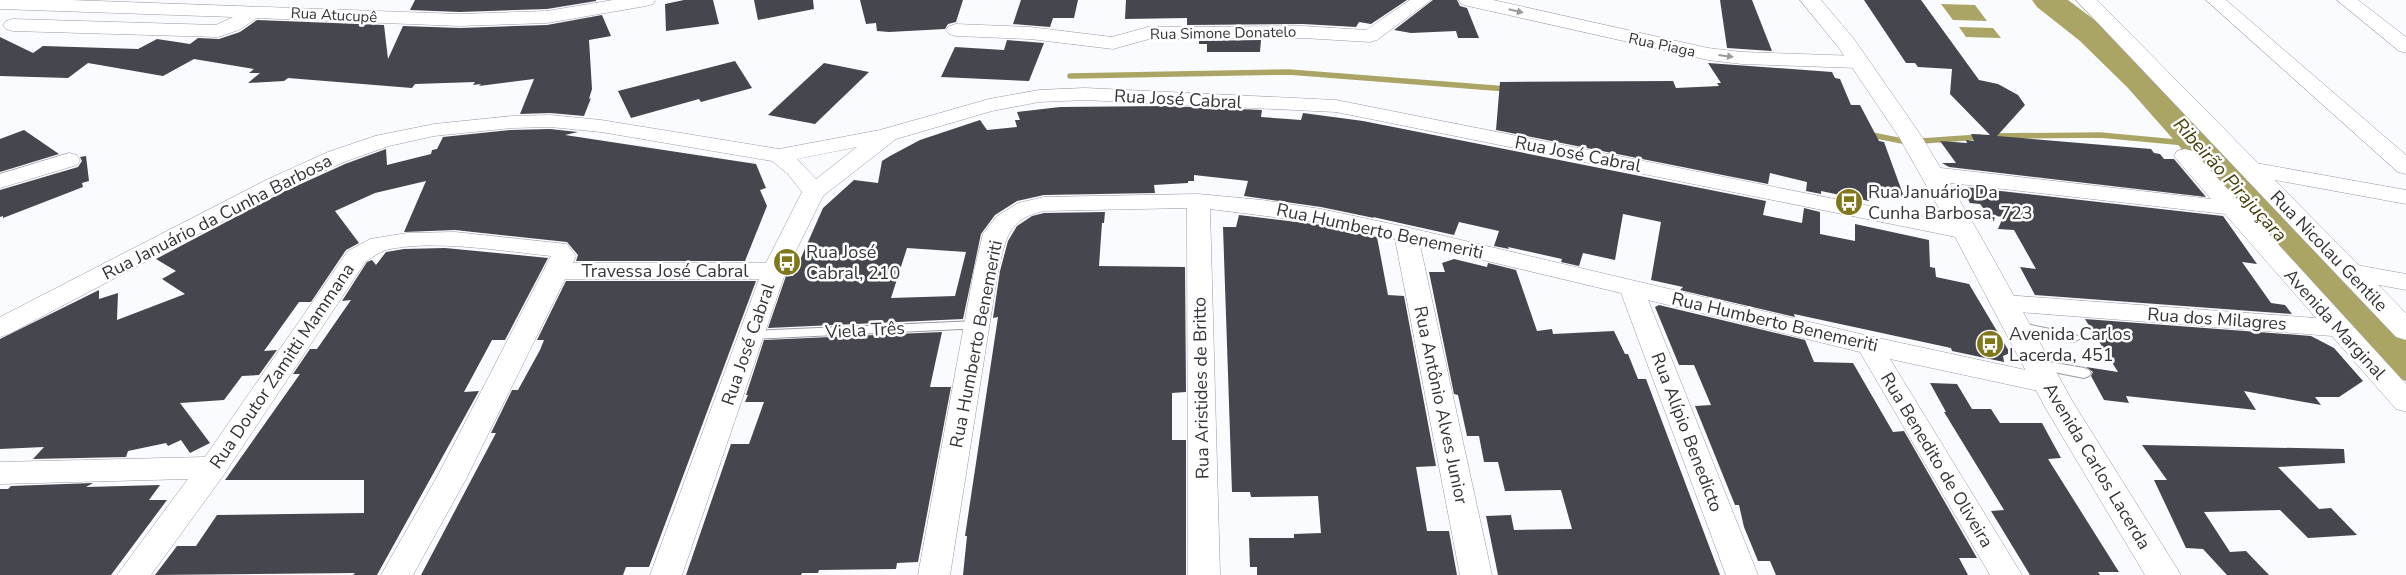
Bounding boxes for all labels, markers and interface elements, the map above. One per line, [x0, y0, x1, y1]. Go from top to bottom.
street label: Rua Atucupê [290, 3, 378, 27]
one-way arrow [1508, 7, 1523, 15]
street label: Rua Simone Donatelo [1150, 22, 1296, 44]
street label: Rua Piaga [1627, 28, 1697, 62]
one-way arrow [1718, 52, 1734, 60]
street label: Rua José Cabral [1113, 84, 1243, 114]
water label: Ribeirão Pirajuçara [2167, 112, 2293, 248]
street label: Rua José Cabral [1513, 130, 1644, 178]
street label: Rua Januário da Cunha Barbosa [98, 148, 336, 286]
place label: Rua Januário Da Cunha Barbosa, 723 [1868, 180, 2033, 225]
street label: Rua Nicolau Gentile [2265, 185, 2393, 317]
bus stop icon: Rua Januário Da Cunha Barbosa, 723 [1834, 187, 1864, 217]
street label: Rua Humberto Benemeriti [1274, 197, 1486, 265]
street label: Rua Humberto Benemeriti [944, 238, 1008, 450]
place label: Rua José Cabral, 210 [806, 240, 900, 285]
bus stop icon: Rua José Cabral, 210 [772, 247, 802, 277]
street label: Rua Doutor Zamitti Mammana [204, 259, 360, 473]
street label: Travessa José Cabral [581, 259, 749, 283]
street label: Avenida Marginal [2279, 263, 2392, 385]
street label: Rua José Cabral [716, 279, 780, 408]
street label: Rua Humberto Benemeriti [1670, 287, 1880, 357]
street label: Rua Aristides de Britto [1187, 297, 1215, 479]
street label: Rua dos Milagres [2147, 302, 2287, 336]
street label: Rua Antônio Alves Junior [1408, 304, 1474, 507]
street label: Viela Três [824, 316, 905, 344]
place label: Avenida Carlos Lacerda, 451 [2009, 322, 2131, 367]
bus stop icon: Avenida Carlos Lacerda, 451 [1975, 329, 2005, 359]
street label: Rua Alípio Benedicto [1646, 349, 1728, 515]
street label: Rua Benedito de Oliveira [1875, 368, 1999, 552]
street label: Avenida Carlos Lacerda [2038, 378, 2156, 554]

